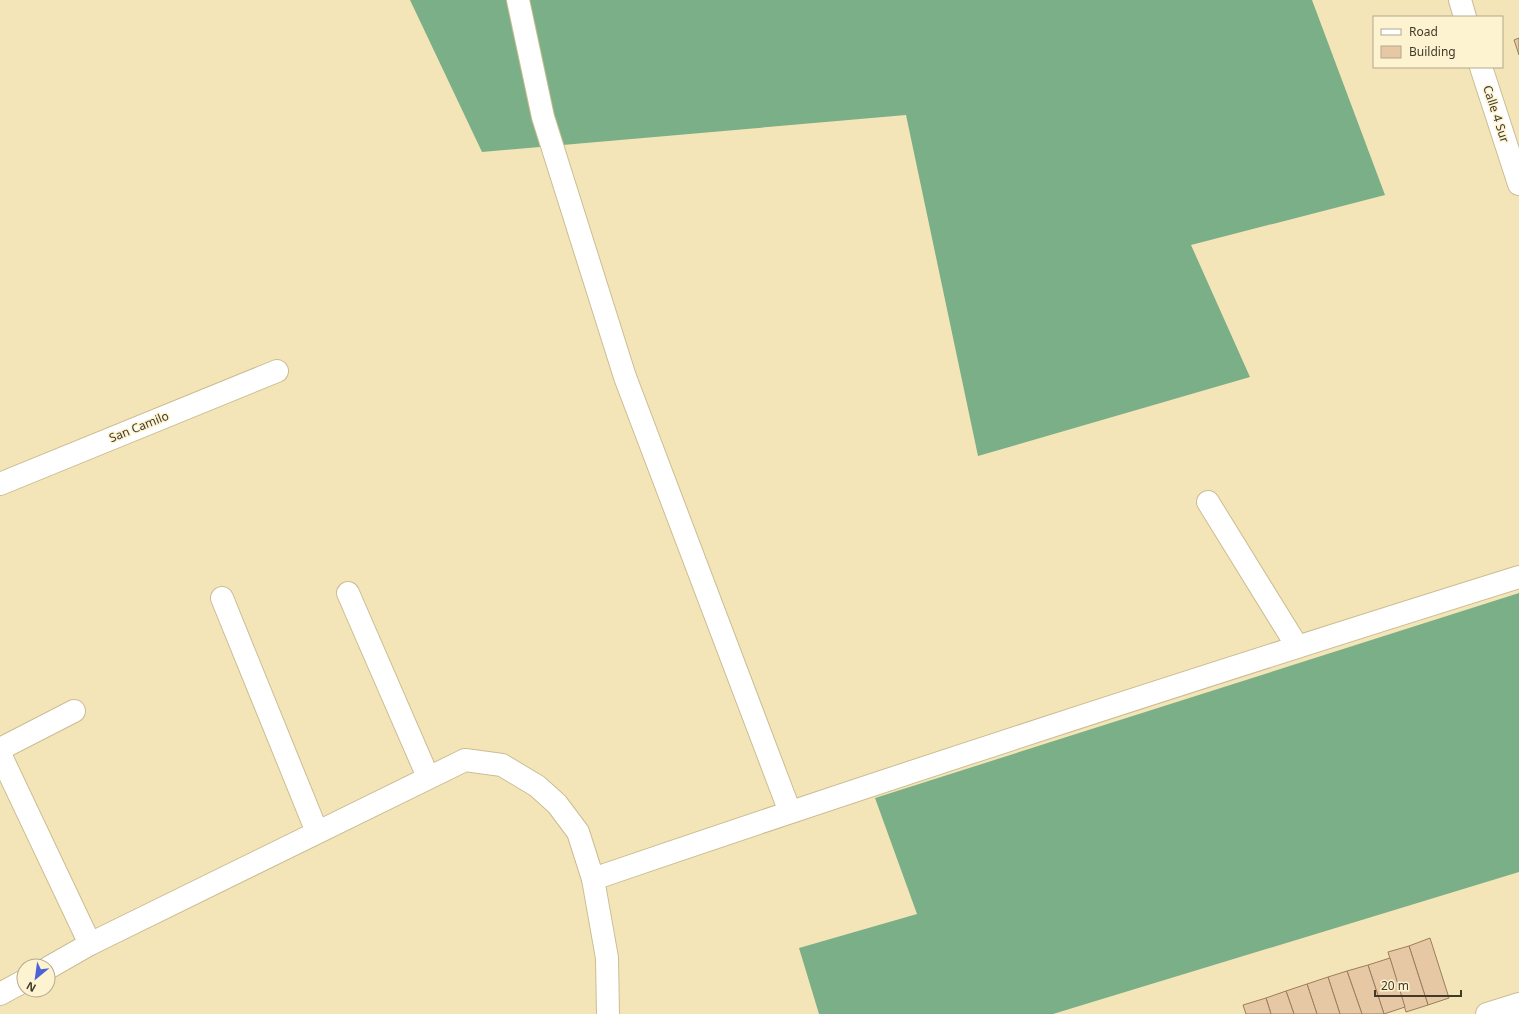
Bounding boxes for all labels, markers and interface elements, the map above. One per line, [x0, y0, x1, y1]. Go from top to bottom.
legend [1373, 16, 1503, 68]
text: Road [1409, 23, 1438, 40]
text: Building [1409, 43, 1456, 60]
street label: Calle 4 Sur [1479, 83, 1514, 145]
street label: San Camilo [106, 407, 171, 446]
north arrow [16, 958, 56, 998]
scale bar [1375, 972, 1461, 998]
text: 20 m [1381, 977, 1409, 994]
text: N [23, 978, 38, 996]

